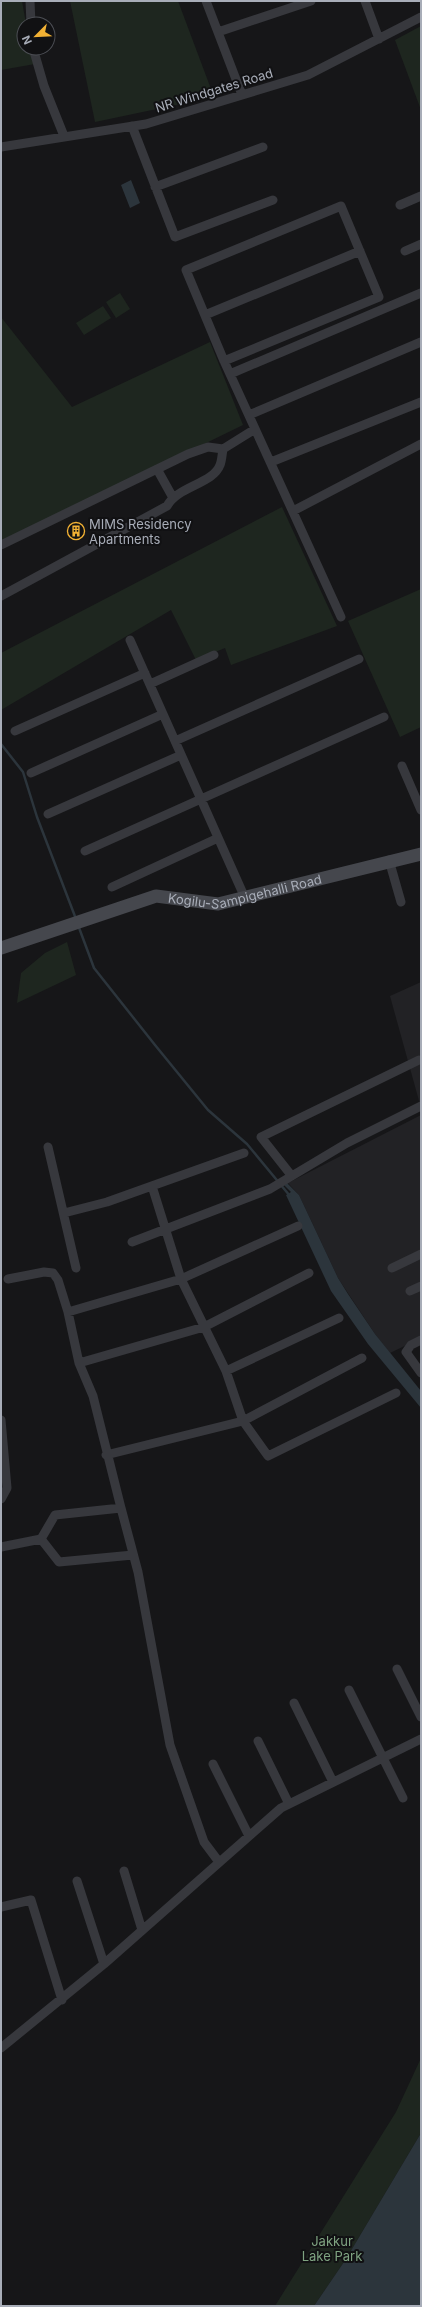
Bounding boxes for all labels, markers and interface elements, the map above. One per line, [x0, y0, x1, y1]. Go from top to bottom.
north arrow [16, 16, 56, 56]
text: N [19, 33, 35, 47]
street label: NR Windgates Road [153, 64, 275, 116]
place label: MIMS Residency Apartments [89, 516, 191, 547]
building icon: MIMS Residency Apartments [66, 521, 86, 541]
street label: Kogilu-Sampigehalli Road [167, 871, 323, 912]
park label: Jakkur Lake Park [302, 2233, 362, 2264]

